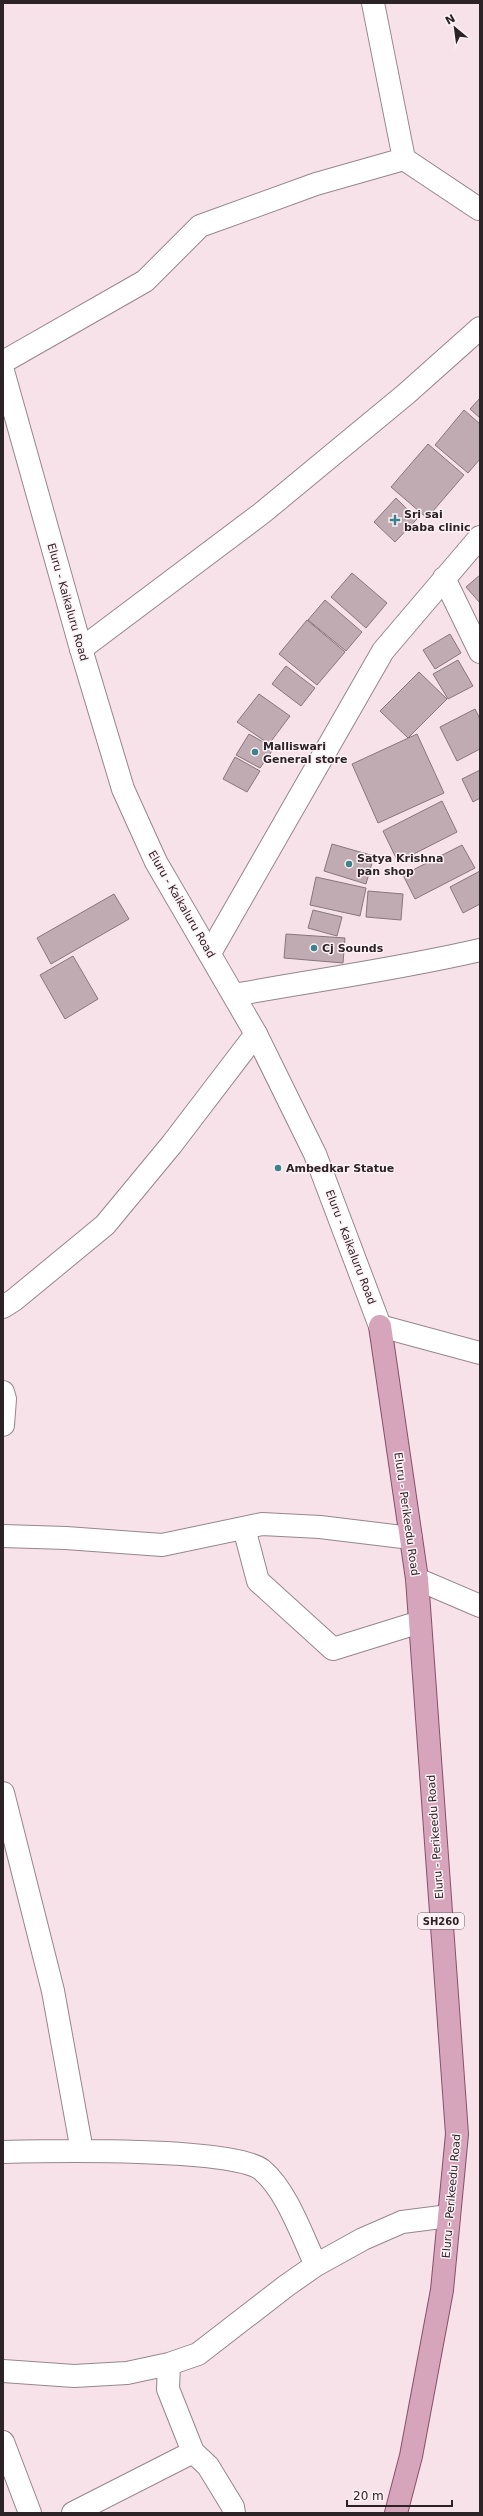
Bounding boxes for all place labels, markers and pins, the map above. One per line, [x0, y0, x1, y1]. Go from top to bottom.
place label: Sri sai baba clinic [404, 508, 471, 534]
marker: Sri sai baba clinic [389, 514, 401, 526]
place label: Malliswari General store [263, 740, 347, 766]
marker: Malliswari General store [250, 747, 260, 757]
place label: Satya Krishna pan shop [357, 852, 443, 878]
marker: Satya Krishna pan shop [344, 859, 354, 869]
place label: Cj Sounds [322, 942, 384, 955]
marker: Cj Sounds [309, 943, 319, 953]
place label: Ambedkar Statue [286, 1162, 394, 1175]
marker: Ambedkar Statue [273, 1163, 283, 1173]

